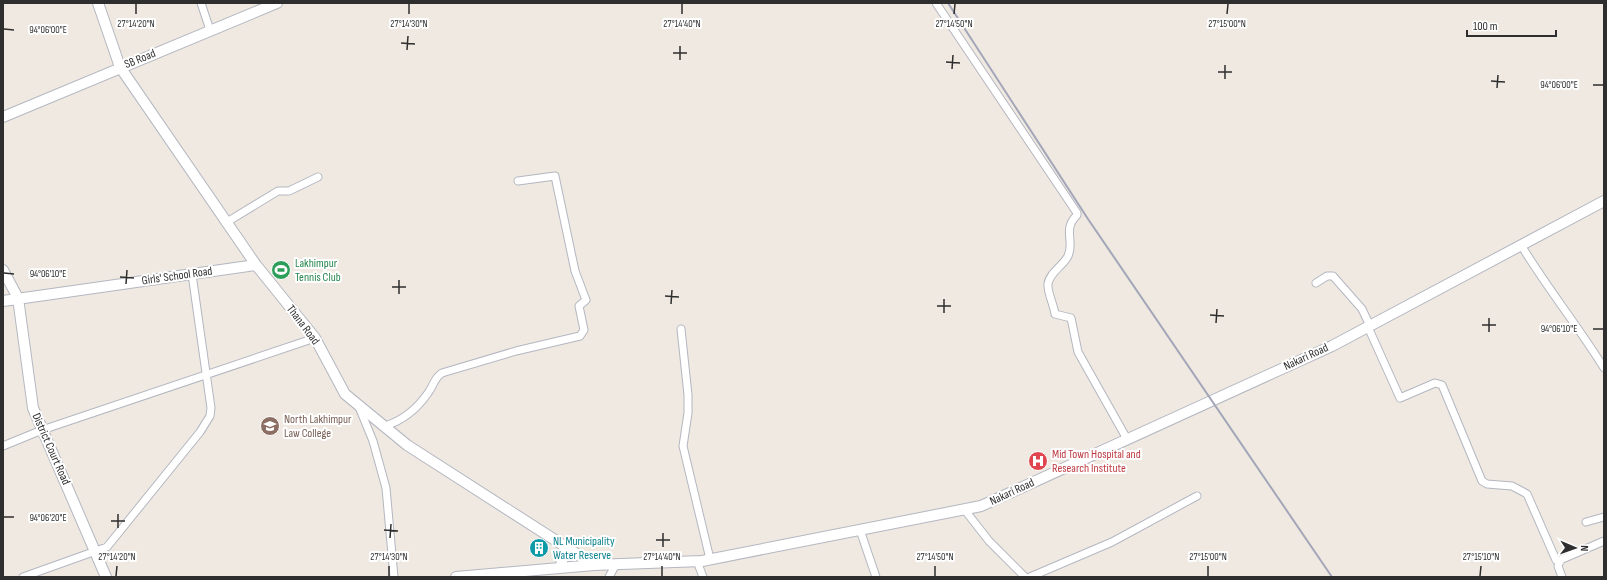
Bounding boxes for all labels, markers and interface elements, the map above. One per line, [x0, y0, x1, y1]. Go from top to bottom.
scale bar [1467, 12, 1556, 38]
text: 27°14'20"N [117, 18, 155, 30]
text: 27°14'30"N [390, 18, 428, 30]
text: 27°14'40"N [663, 18, 701, 30]
text: 27°14'50"N [935, 18, 973, 30]
text: 27°15'00"N [1208, 18, 1246, 30]
text: 100 m [1473, 19, 1498, 34]
text: 94°06'00"E [29, 24, 67, 36]
street label: SB Road [122, 46, 158, 72]
text: 94°06'00"E [1540, 79, 1578, 91]
place label: Lakhimpur Tennis Club [295, 256, 341, 285]
sports icon: Lakhimpur Tennis Club [270, 259, 292, 281]
street label: Girls' School Road [141, 264, 213, 288]
text: 94°06'10"E [30, 268, 66, 280]
street label: Thana Road [283, 302, 323, 348]
text: 94°06'10"E [1541, 323, 1577, 335]
street label: Nakari Road [1281, 340, 1331, 374]
street label: District Court Road [29, 411, 73, 487]
place label: North Lakhimpur Law College [284, 412, 352, 441]
school or university icon: North Lakhimpur Law College [259, 415, 281, 437]
place label: Mid Town Hospital and Research Institute [1052, 447, 1141, 476]
hospital icon: Mid Town Hospital and Research Institute [1027, 450, 1049, 472]
street label: Nakari Road [987, 475, 1037, 509]
text: 94°06'20"E [29, 512, 67, 524]
north arrow [1555, 528, 1595, 568]
place label: NL Municipality Water Reserve [553, 534, 615, 563]
building icon: NL Municipality Water Reserve [528, 537, 550, 559]
text: N [1578, 545, 1591, 552]
text: 27°14'20"N [98, 551, 136, 563]
text: 27°14'30"N [370, 551, 408, 563]
text: 27°14'40"N [643, 551, 681, 563]
text: 27°14'50"N [916, 551, 954, 563]
text: 27°15'00"N [1189, 551, 1227, 563]
text: 27°15'10"N [1463, 551, 1499, 563]

